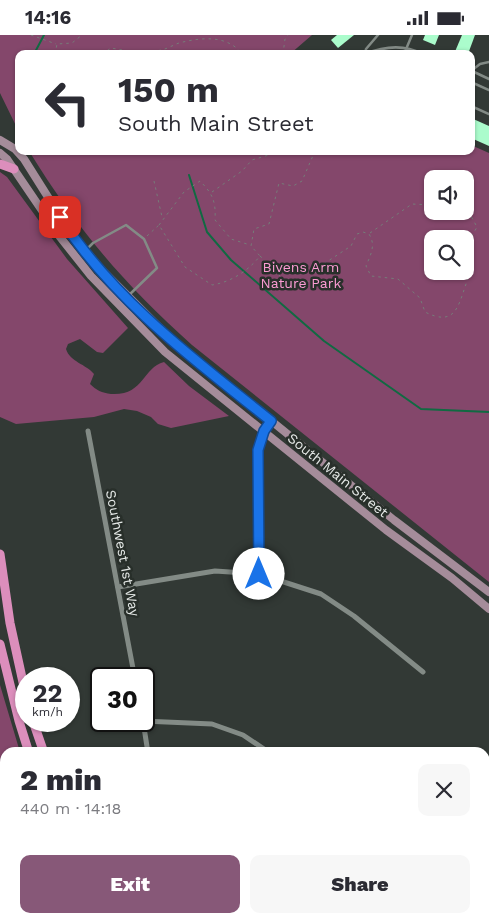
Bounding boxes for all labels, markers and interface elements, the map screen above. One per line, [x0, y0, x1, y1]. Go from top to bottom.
text: 14:16 [25, 6, 71, 29]
text: 150 m [118, 69, 219, 111]
icon: left [35, 70, 100, 135]
text: South Main Street [118, 111, 314, 136]
map controls [424, 170, 474, 280]
button: sound [424, 170, 474, 220]
pin [39, 196, 81, 238]
icon: arrive [46, 203, 74, 231]
button: search [424, 230, 474, 280]
park label: Bivens Arm Nature Park [261, 259, 341, 291]
street label: South Main Street [285, 430, 391, 520]
street label: Southwest 1st Way [103, 488, 143, 618]
position arrow [232, 547, 284, 599]
speed limit sign: 30 [90, 667, 155, 732]
text: 22 [33, 679, 62, 708]
text: km/h [32, 705, 63, 719]
text: 2 min [20, 762, 102, 797]
button: close [418, 764, 470, 816]
text: 440 m · 14:18 [20, 799, 121, 818]
button: Exit [20, 855, 240, 913]
button: Share [250, 855, 470, 913]

